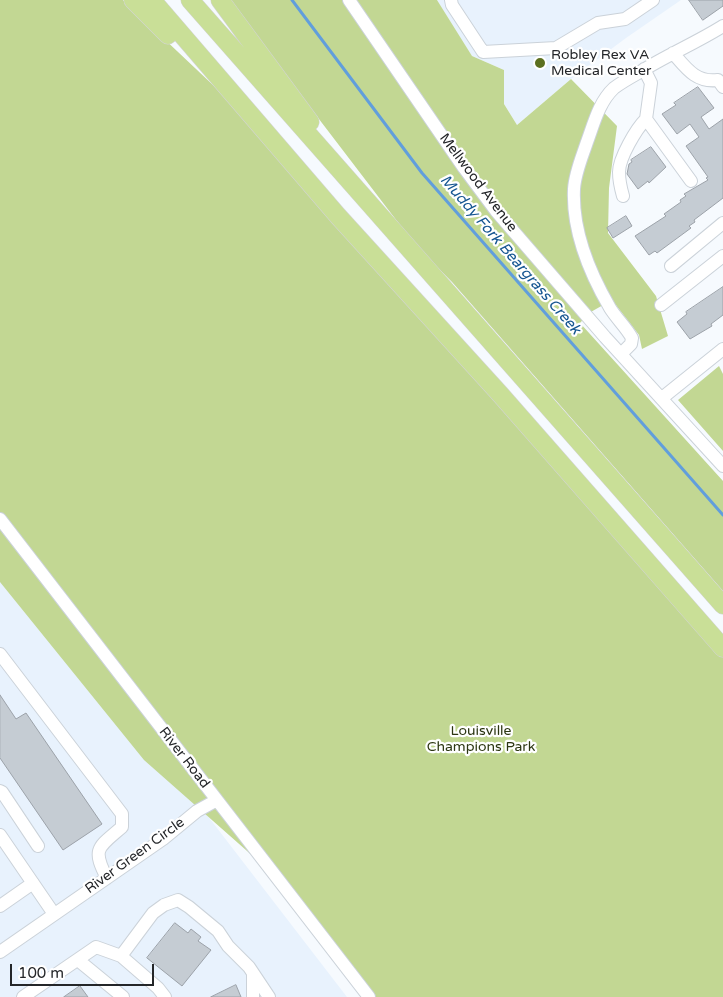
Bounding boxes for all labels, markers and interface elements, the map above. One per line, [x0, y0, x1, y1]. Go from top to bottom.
place label: Robley Rex VA Medical Center [551, 47, 651, 80]
marker: Robley Rex VA Medical Center [533, 56, 547, 70]
street label: Mellwood Avenue [436, 130, 520, 236]
water label: Muddy Fork Beargrass Creek [436, 172, 584, 338]
park label: Louisville Champions Park [427, 723, 535, 756]
street label: River Road [155, 724, 213, 792]
street label: River Green Circle [82, 814, 188, 898]
scale bar [12, 954, 156, 986]
text: 100 m [18, 964, 64, 982]

